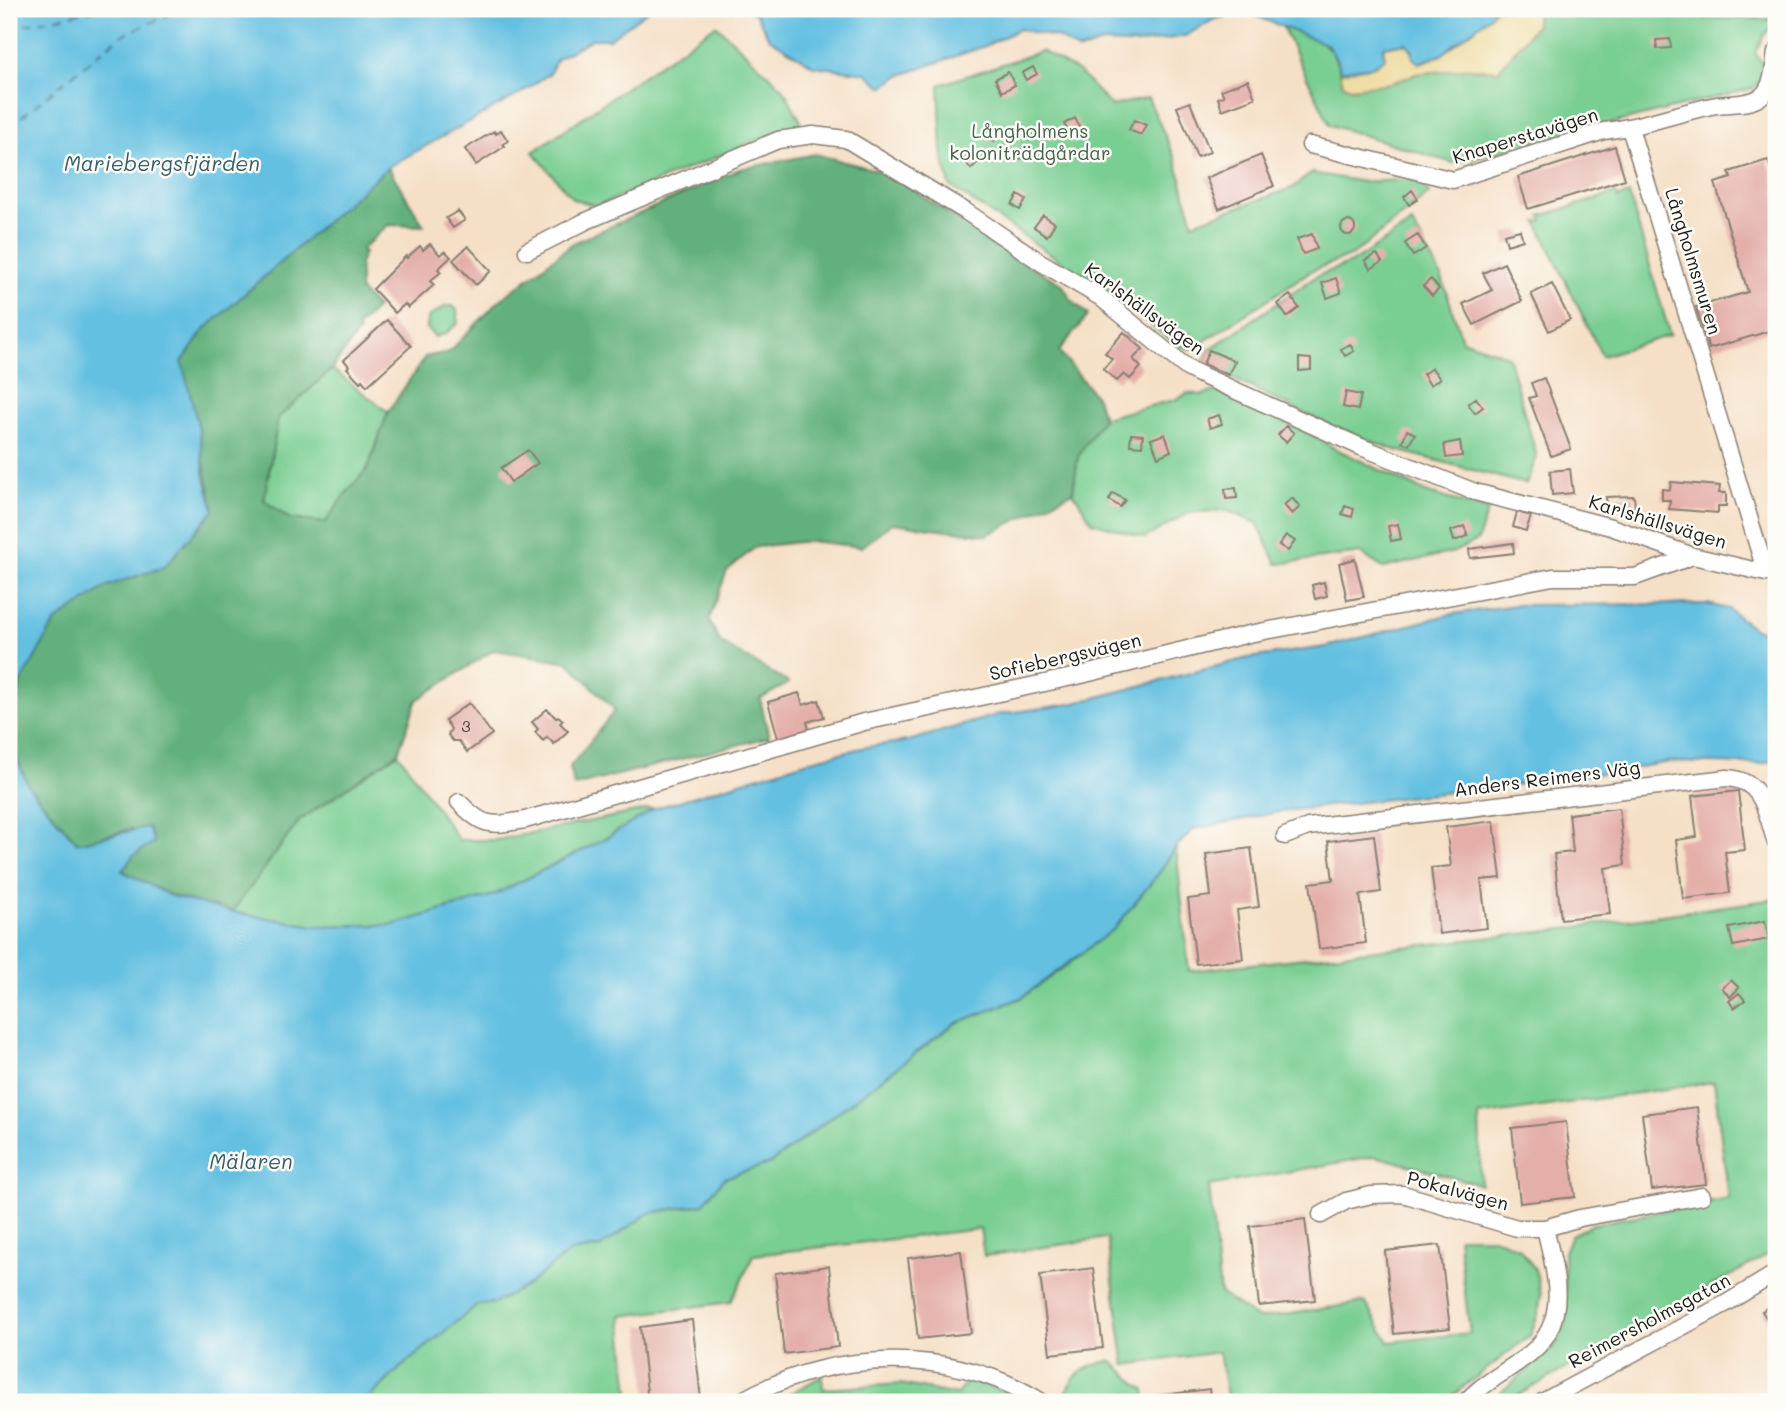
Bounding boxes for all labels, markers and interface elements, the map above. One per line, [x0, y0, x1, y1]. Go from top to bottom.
street label: Knaperstavägen [1449, 101, 1601, 169]
park label: Långholmens koloniträdgårdar [949, 118, 1111, 165]
water label: Mariebergsfjärden [64, 149, 260, 176]
street label: Långholmsmuren [1660, 185, 1728, 337]
street label: Karlshällsvägen [1080, 256, 1210, 360]
street label: Karlshällsvägen [1586, 488, 1730, 554]
street label: Sofiebergsvägen [987, 626, 1143, 686]
house number: 3 [461, 715, 471, 736]
street label: Anders Reimers Väg [1452, 754, 1642, 802]
water label: Mälaren [209, 1147, 293, 1174]
street label: Pokalvägen [1405, 1164, 1511, 1216]
street label: Reimersholmsgatan [1564, 1267, 1734, 1373]

